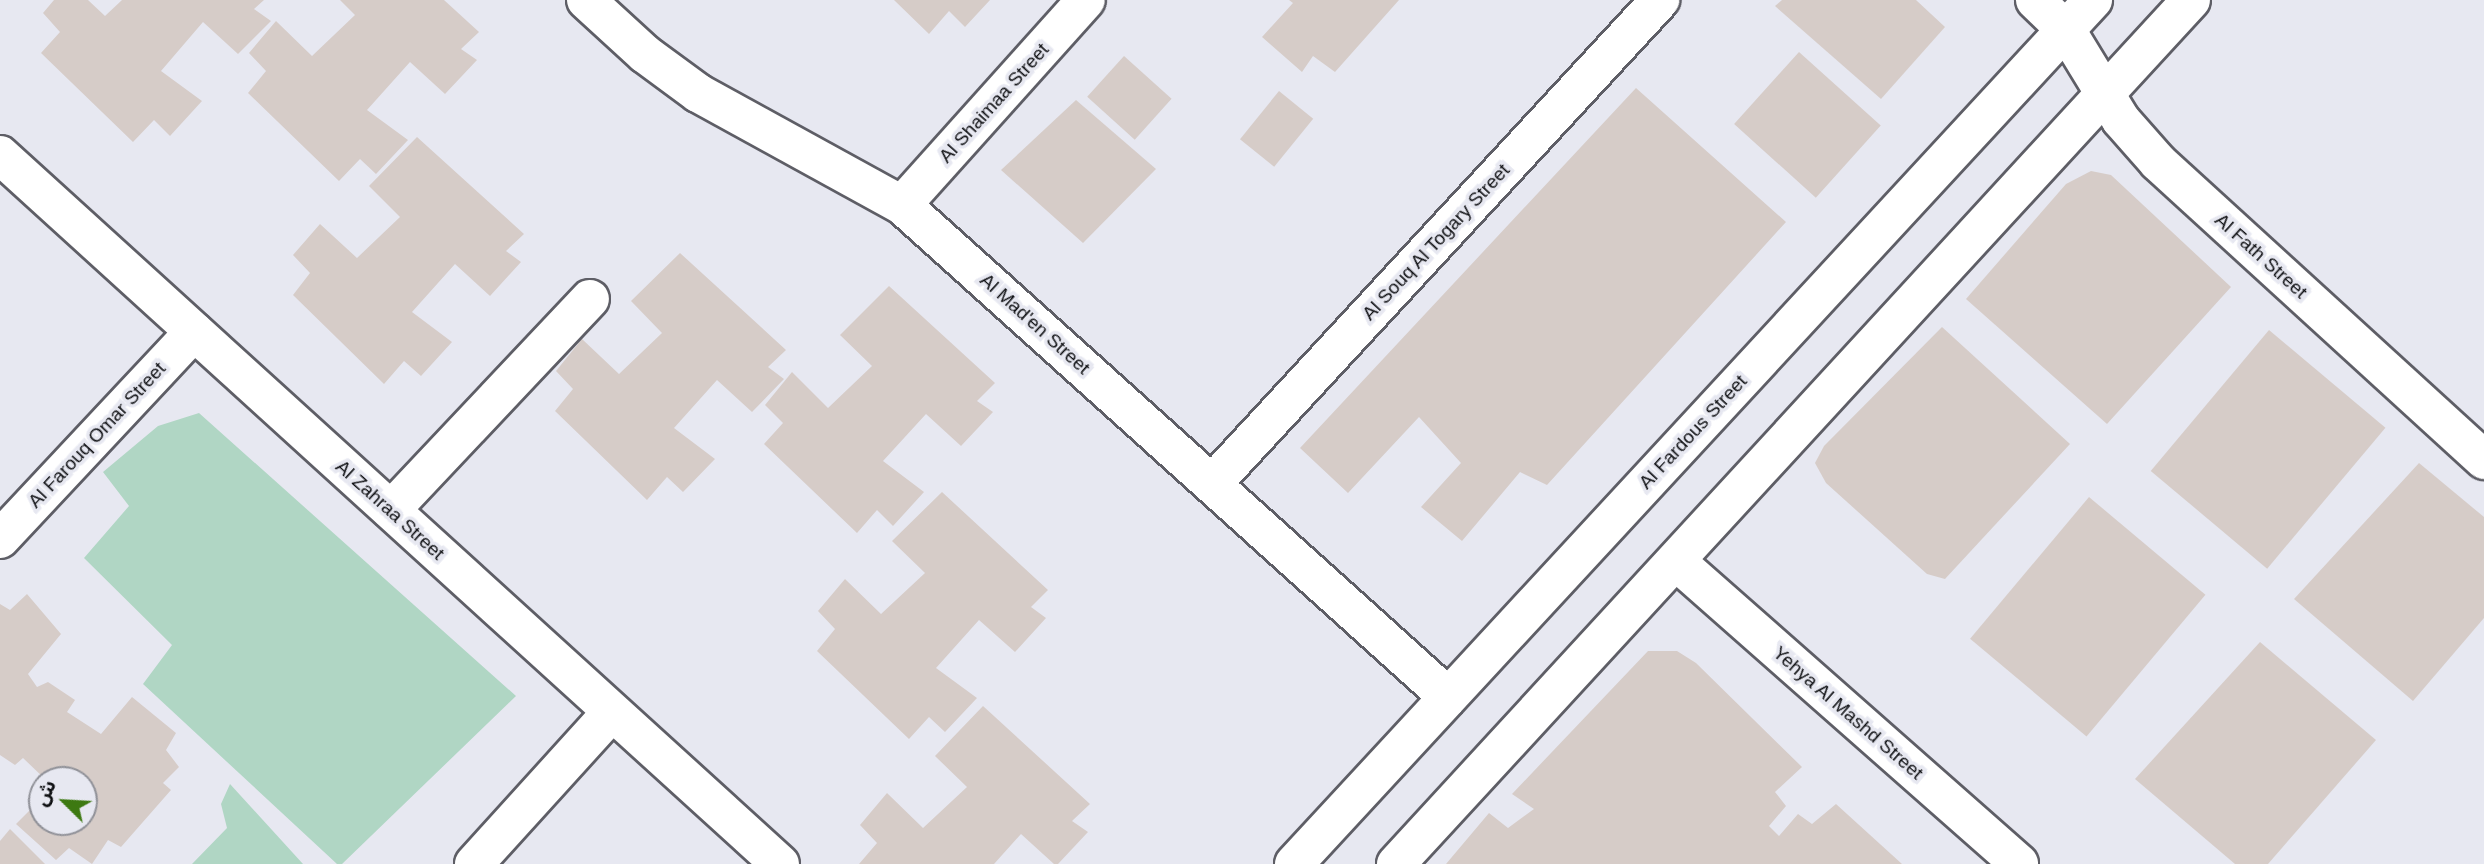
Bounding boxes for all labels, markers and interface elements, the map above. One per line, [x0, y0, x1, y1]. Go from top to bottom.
street label: Al Shaimaa Street [934, 38, 1054, 168]
street label: Al Souq Al Togary Street [1357, 159, 1515, 325]
street label: Al Fath Street [2210, 209, 2312, 303]
street label: Al Mad'en Street [975, 269, 1095, 379]
street label: Al Farouq Omar Street [23, 357, 171, 513]
street label: Al Fardous Street [1634, 370, 1752, 494]
street label: Al Zahraa Street [331, 455, 449, 565]
street label: Yehya Al Mashd Street [1768, 641, 1928, 785]
north arrow [28, 766, 98, 836]
text: ش [30, 777, 60, 809]

